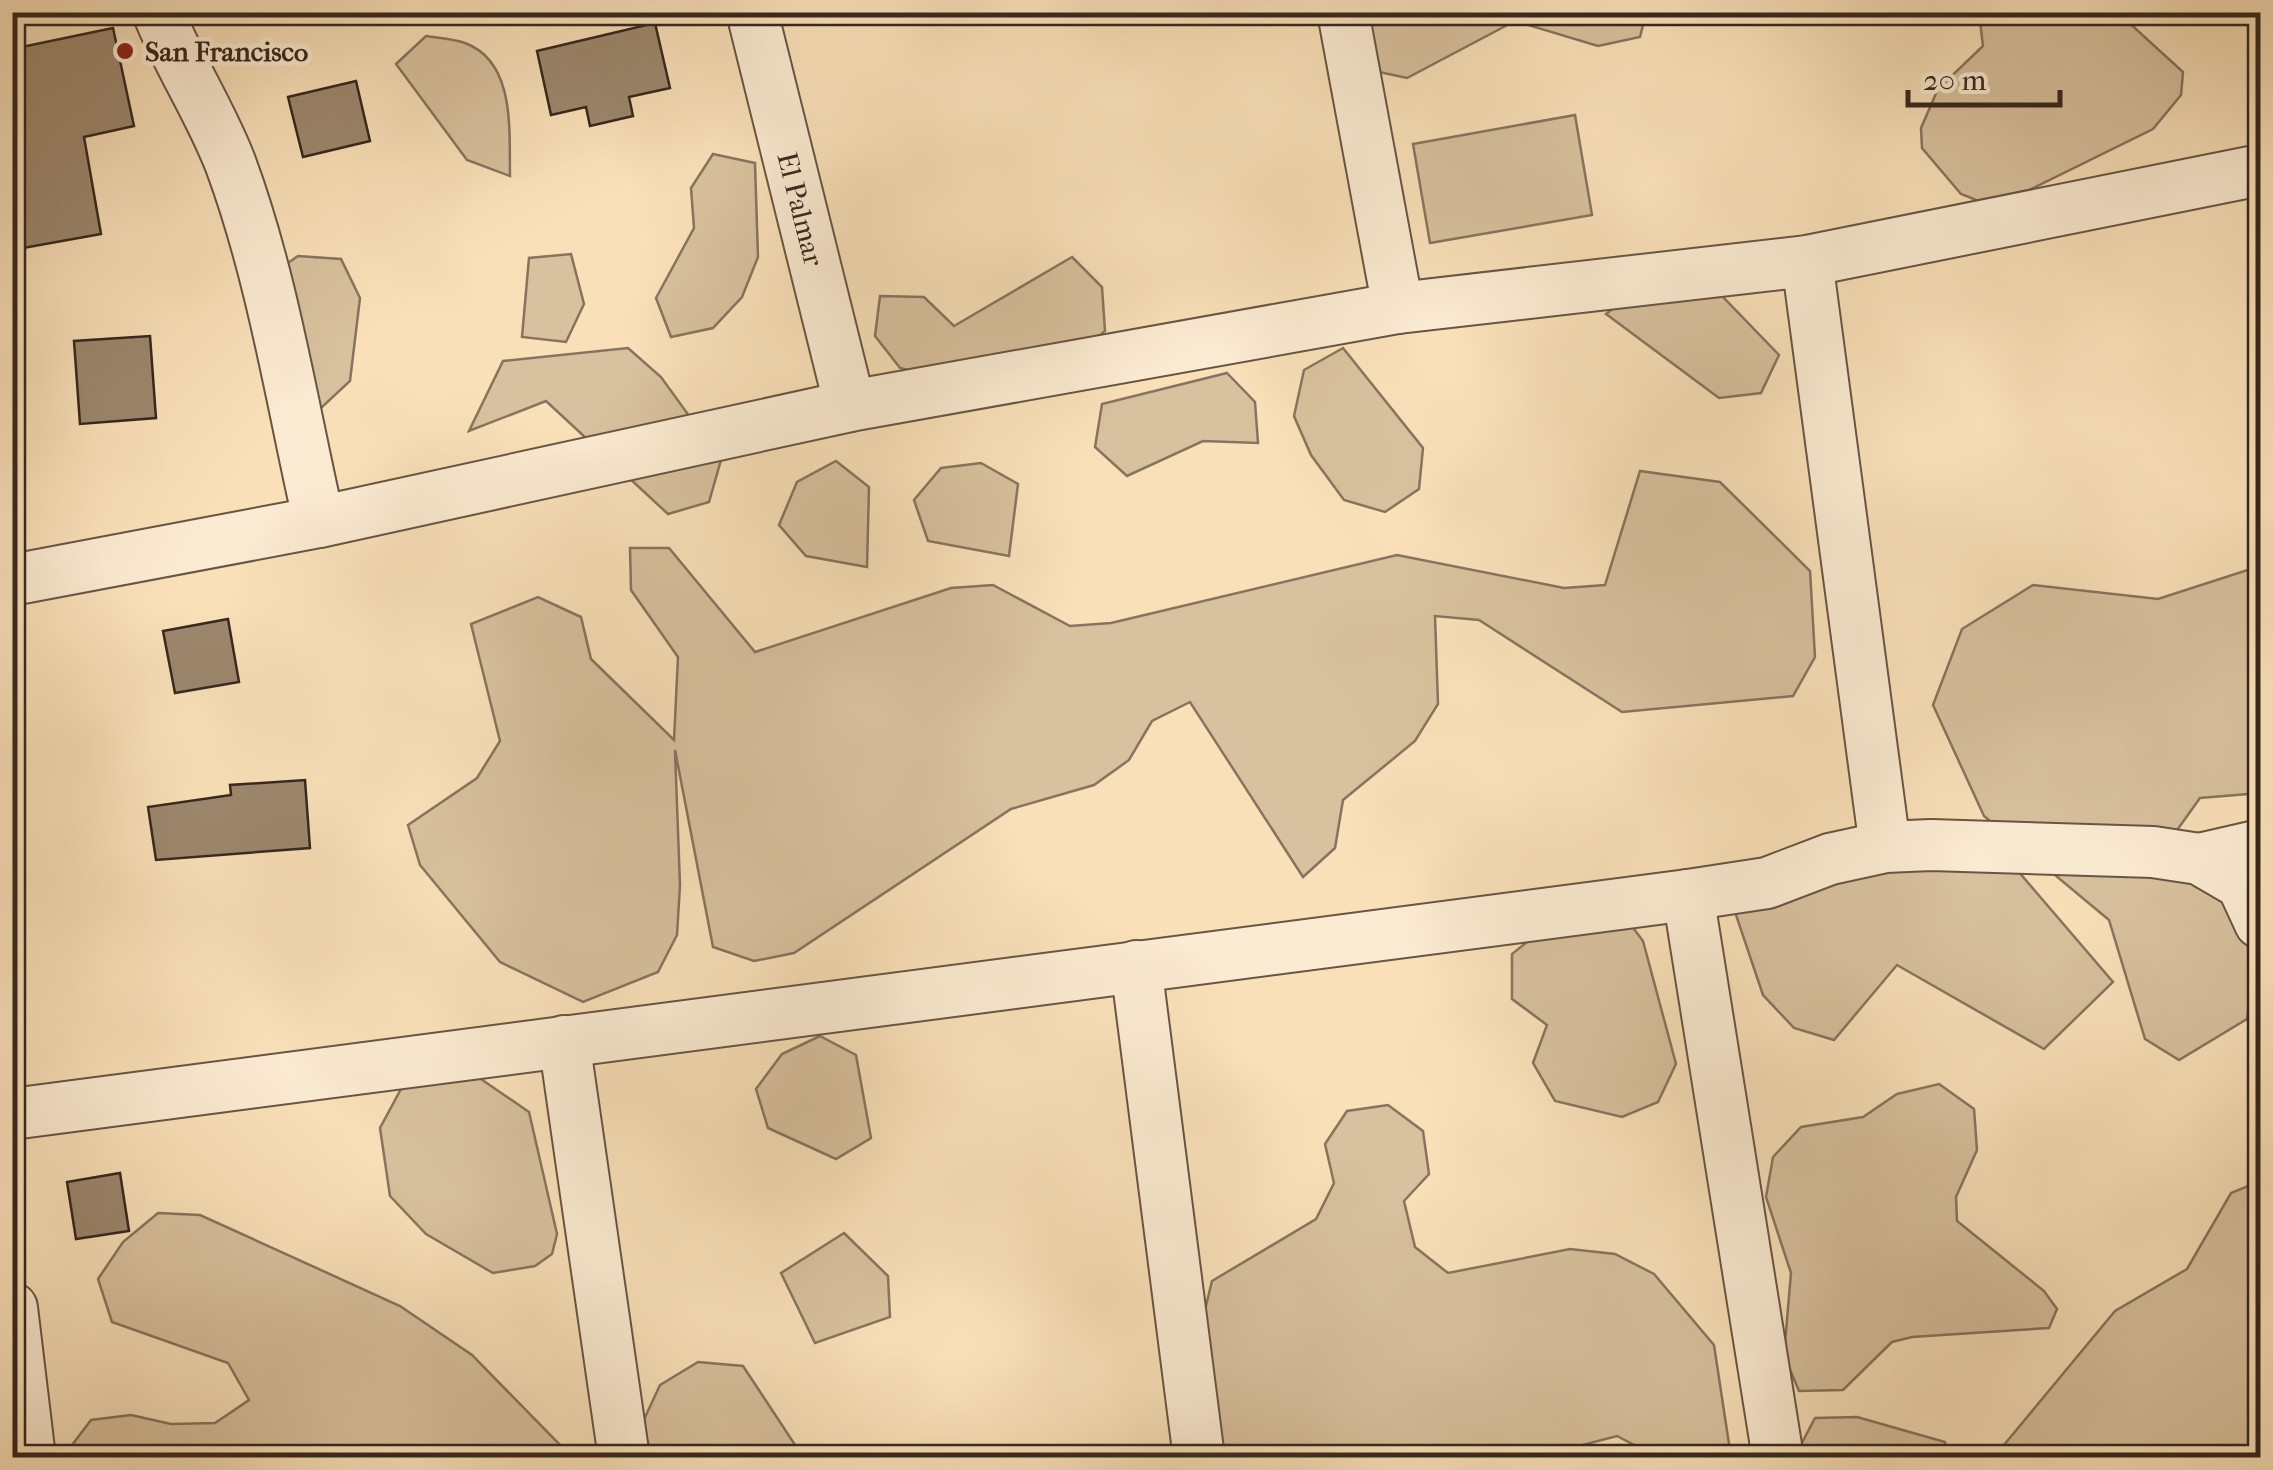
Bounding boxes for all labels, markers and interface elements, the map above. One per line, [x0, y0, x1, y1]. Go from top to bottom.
place label: San Francisco [145, 35, 308, 68]
marker: San Francisco [114, 40, 136, 62]
scale bar [1908, 45, 2060, 107]
text: 20 m [1923, 63, 1986, 98]
street label: El Palmar [770, 149, 831, 270]

